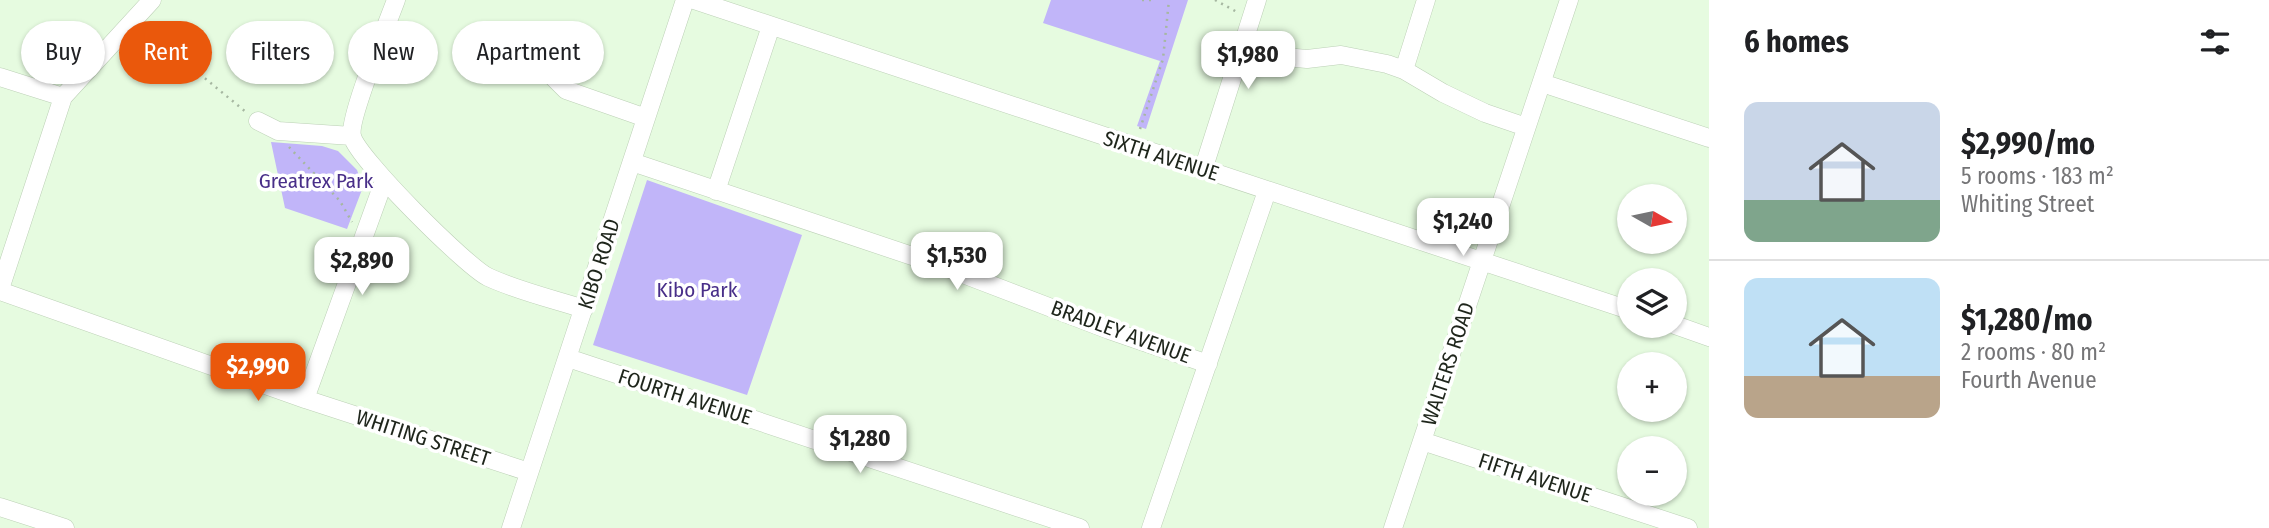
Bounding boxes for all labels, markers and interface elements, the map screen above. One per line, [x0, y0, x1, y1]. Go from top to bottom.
chip: Buy [21, 21, 105, 84]
chip: Rent [119, 21, 212, 84]
chip: Filters [226, 21, 334, 84]
chip: New [348, 21, 438, 84]
chip: Apartment [452, 21, 604, 84]
icon: filters [2196, 23, 2234, 61]
text: 6 homes [1744, 24, 1849, 60]
pin: $1,980 [1191, 32, 1305, 91]
text: $1,980 [1217, 40, 1279, 68]
street label: SIXTH AVENUE [1100, 125, 1222, 187]
text: $2,990/mo [1961, 126, 2095, 162]
icon: home [1800, 130, 1884, 214]
text: 5 rooms · 183 m² [1961, 162, 2114, 190]
park label: Greatrex Park [259, 168, 373, 194]
north arrow [1617, 184, 1687, 254]
map controls [1617, 184, 1687, 506]
text: Whiting Street [1961, 190, 2094, 218]
pin: $1,240 [1406, 198, 1520, 258]
text: $1,240 [1433, 207, 1493, 235]
street label: KIBO ROAD [572, 215, 626, 313]
pin: $1,530 [900, 232, 1014, 292]
pin: $2,890 [305, 238, 419, 297]
text: $1,530 [927, 241, 987, 269]
text: $2,890 [330, 246, 394, 274]
button: layers [1617, 268, 1687, 338]
park label: Kibo Park [657, 277, 738, 303]
street label: BRADLEY AVENUE [1048, 295, 1195, 369]
street label: WALTERS ROAD [1416, 299, 1480, 429]
text: $1,280/mo [1961, 302, 2093, 338]
icon: home [1800, 306, 1884, 390]
text: 2 rooms · 80 m² [1961, 338, 2106, 366]
pin: $2,990 [201, 344, 315, 403]
text: $2,990 [227, 352, 289, 380]
button: + [1617, 352, 1687, 422]
street label: FOURTH AVENUE [615, 363, 755, 431]
text: Fourth Avenue [1961, 366, 2097, 394]
street label: WHITING STREET [353, 404, 494, 472]
pin: $1,280 [803, 416, 917, 475]
text: $1,280 [830, 424, 890, 452]
button: − [1617, 436, 1687, 506]
street label: FIFTH AVENUE [1475, 447, 1595, 509]

